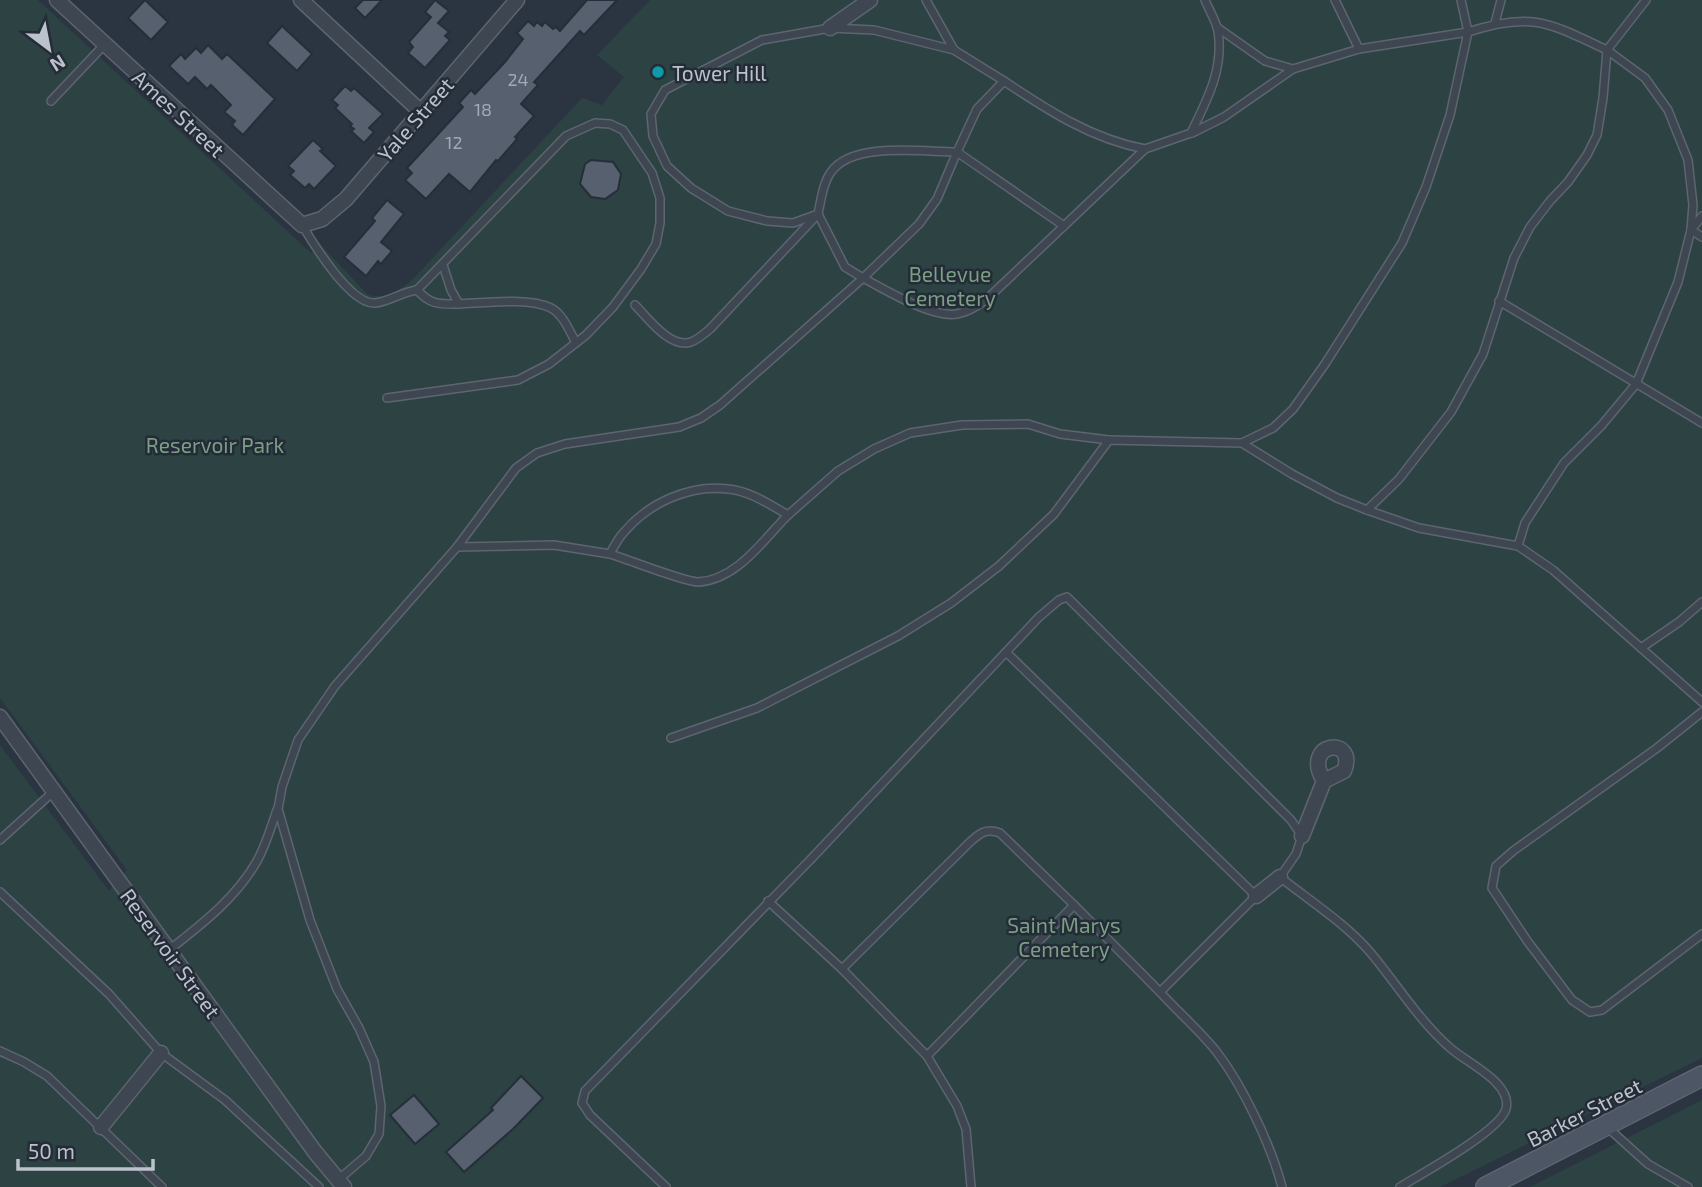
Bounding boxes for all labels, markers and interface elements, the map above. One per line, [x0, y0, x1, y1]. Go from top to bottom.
north arrow [14, 14, 84, 84]
text: N [46, 50, 70, 77]
place label: Tower Hill [672, 60, 767, 85]
street label: Ames Street [128, 64, 230, 162]
marker: Tower Hill [650, 64, 666, 80]
house number: 24 [507, 68, 529, 90]
street label: Yale Street [372, 72, 458, 166]
house number: 18 [474, 98, 492, 120]
house number: 12 [445, 131, 463, 153]
park label: Bellevue Cemetery [904, 261, 996, 310]
park label: Reservoir Park [146, 432, 284, 457]
street label: Reservoir Street [116, 883, 226, 1023]
park label: Saint Marys Cemetery [1007, 912, 1121, 961]
street label: Barker Street [1522, 1072, 1646, 1152]
scale bar [18, 1128, 152, 1172]
text: 50 m [28, 1138, 75, 1163]

